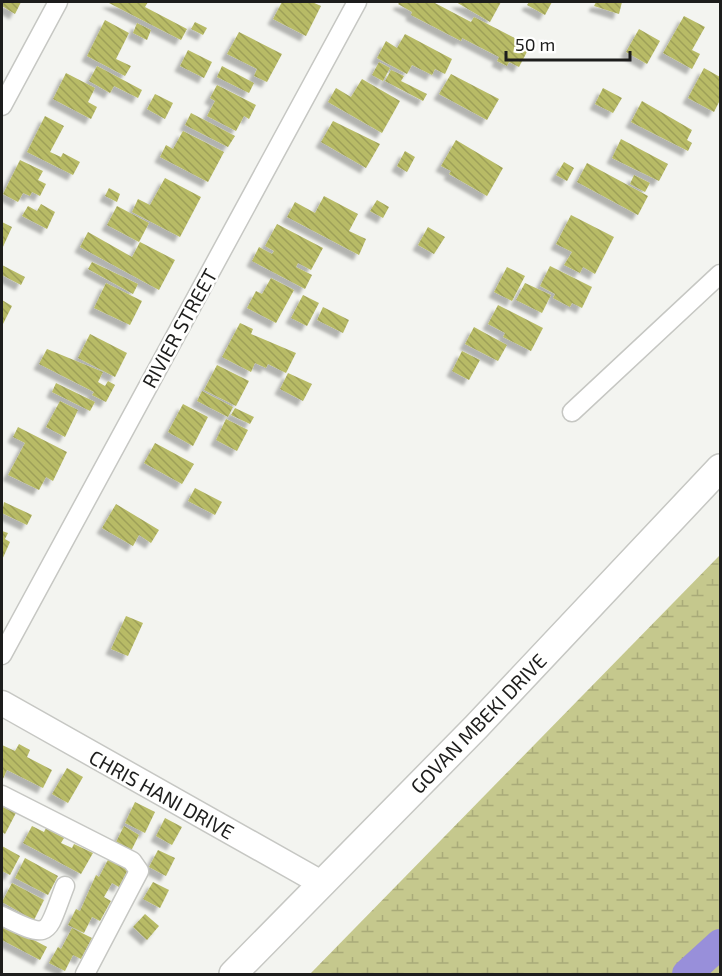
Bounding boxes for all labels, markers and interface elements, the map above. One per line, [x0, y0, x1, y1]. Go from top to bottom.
scale bar [506, 24, 630, 62]
text: 50 m [515, 33, 555, 55]
street label: RIVIER STREET [136, 264, 222, 392]
street label: GOVAN MBEKI DRIVE [405, 648, 551, 798]
street label: CHRIS HANI DRIVE [85, 744, 239, 844]

